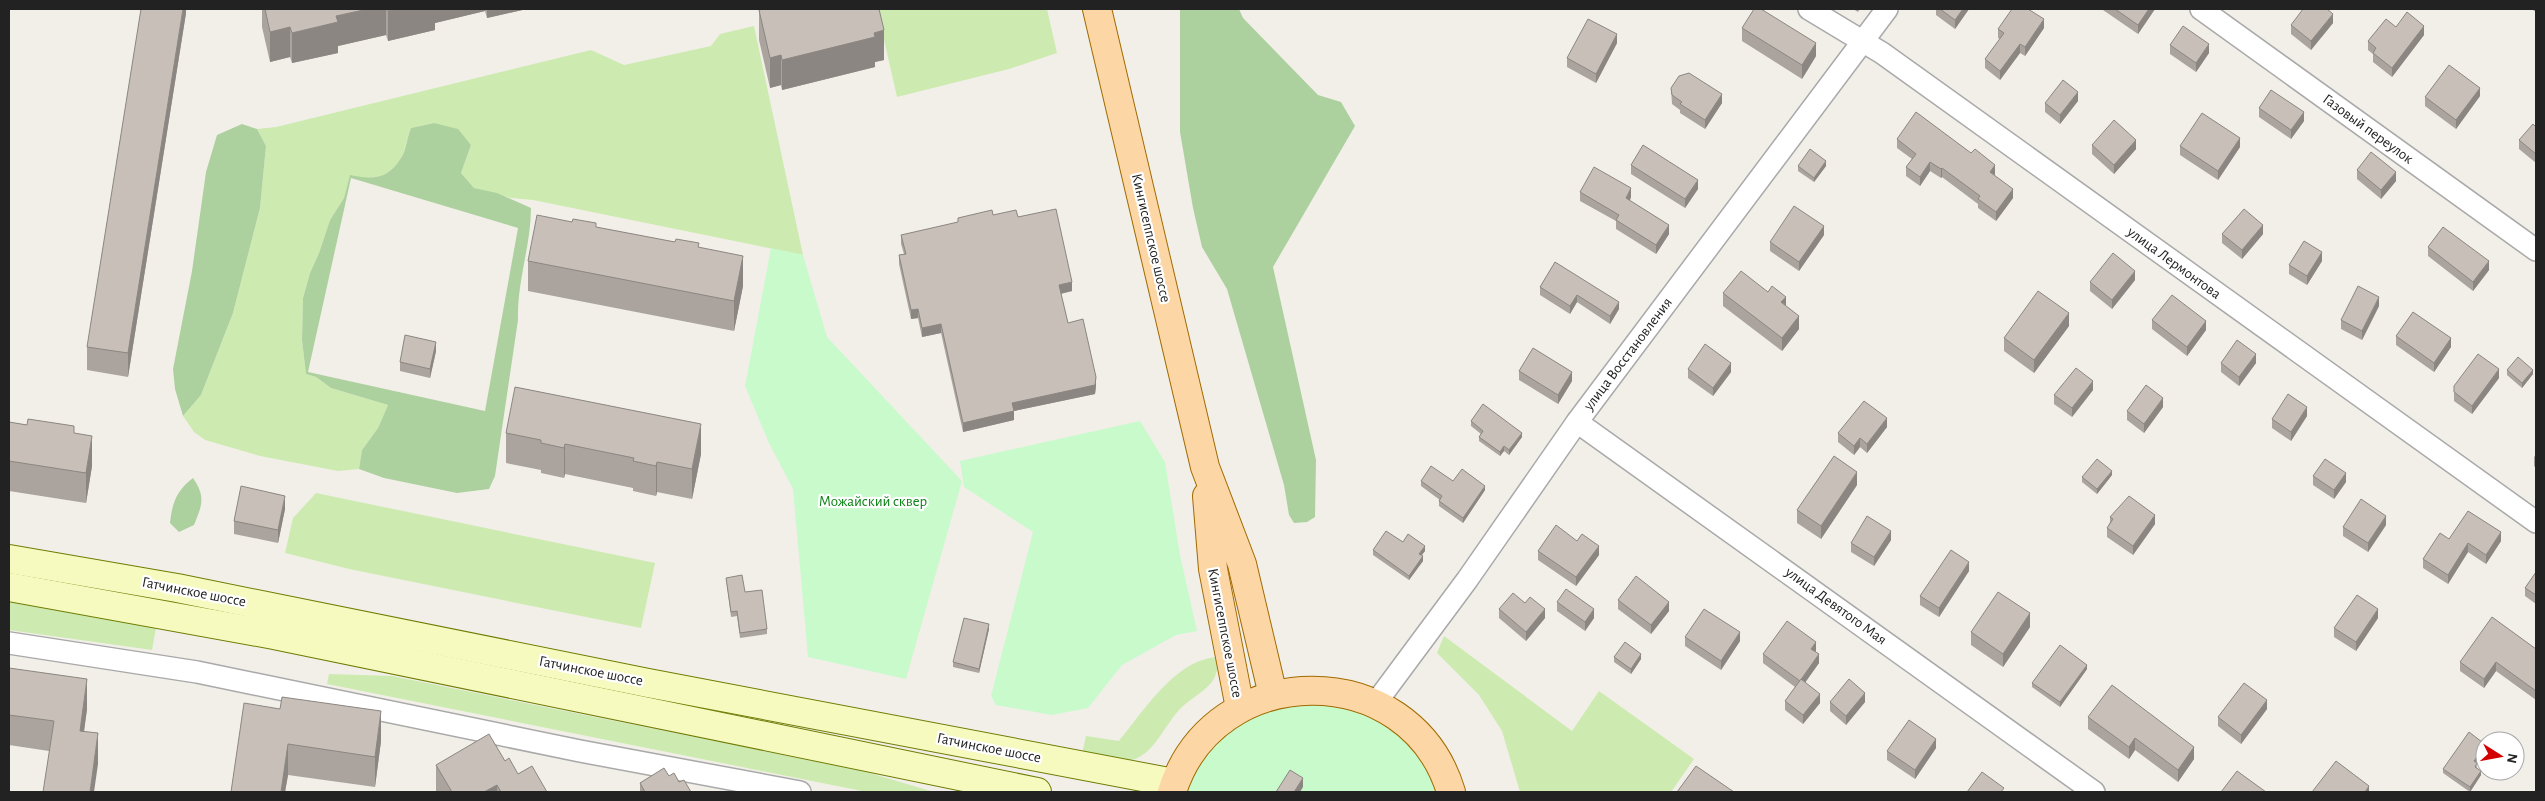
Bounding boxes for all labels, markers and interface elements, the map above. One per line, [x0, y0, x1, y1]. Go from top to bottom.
street label: Газовый переулок [2320, 91, 2416, 167]
street label: Кингисеппское шоссе [1129, 172, 1173, 304]
street label: улица Лермонтова [2124, 224, 2224, 302]
street label: улица Восстановления [1580, 295, 1675, 414]
park label: Можайский сквер [819, 494, 928, 509]
street label: улица Девятого Мая [1782, 564, 1889, 648]
street label: Кингисеппское шоссе [1205, 567, 1245, 699]
street label: Гатчинское шоссе [141, 575, 248, 609]
street label: Гатчинское шоссе [538, 654, 645, 688]
street label: Гатчинское шоссе [936, 731, 1043, 765]
north arrow [2475, 731, 2525, 781]
text: N [2504, 752, 2520, 764]

